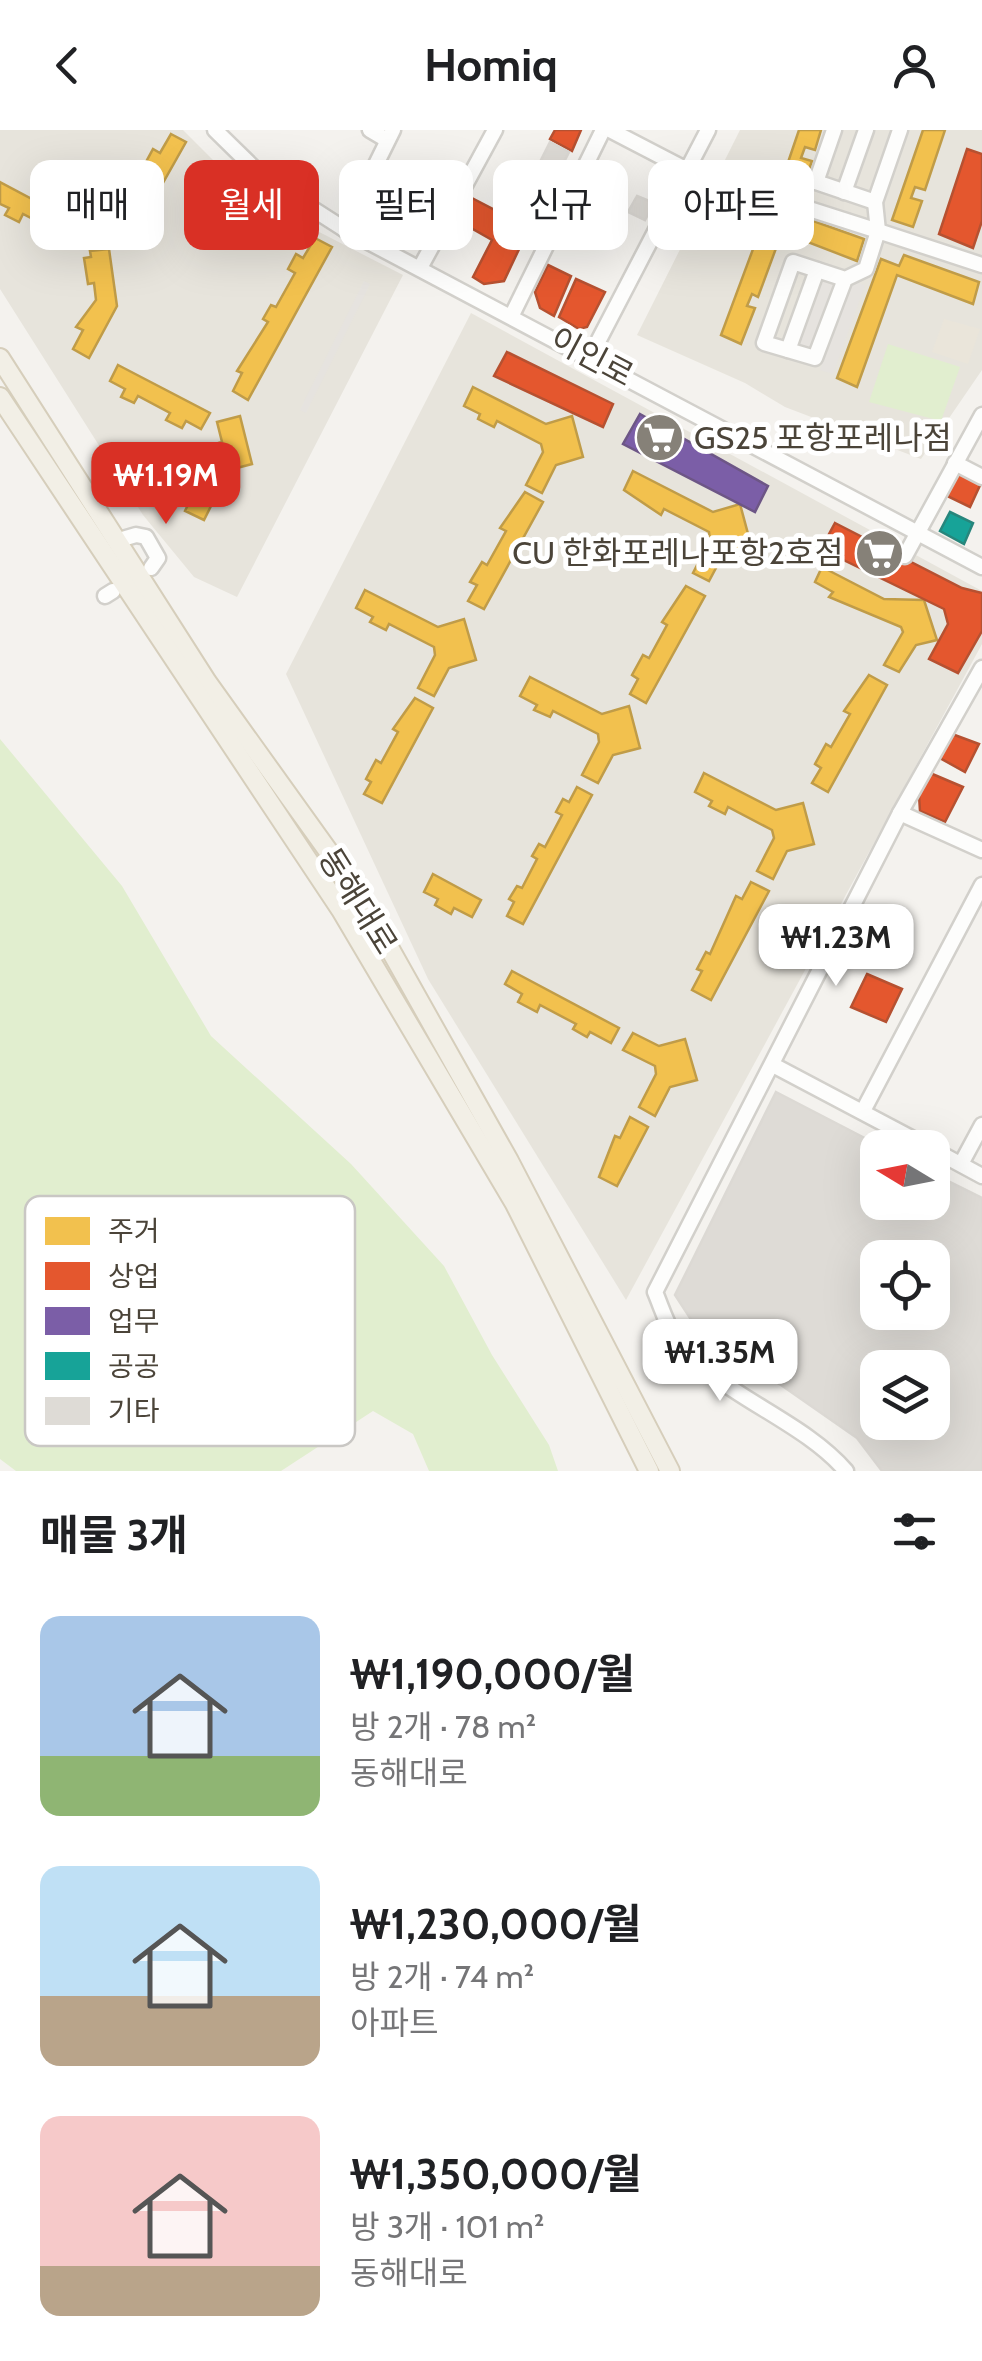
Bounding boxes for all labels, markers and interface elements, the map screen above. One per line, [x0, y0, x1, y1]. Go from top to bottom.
icon: back [40, 38, 95, 93]
text: Homiq [424, 38, 558, 92]
icon: person [887, 38, 942, 93]
chip: 매매 [30, 160, 164, 250]
chip: 월세 [184, 160, 319, 250]
chip: 필터 [339, 160, 473, 250]
chip: 신규 [493, 160, 628, 250]
chip: 아파트 [648, 160, 814, 250]
street label: 이인로 [544, 319, 640, 395]
supermarket icon: GS25 포항포레나점 [633, 412, 685, 464]
place label: GS25 포항포레나점 [694, 418, 952, 457]
pin: ₩1.19M [85, 442, 247, 527]
text: ₩1.19M [113, 455, 219, 494]
supermarket icon: CU 한화포레나포항2호점 [853, 527, 905, 579]
place label: CU 한화포레나포항2호점 [512, 533, 844, 572]
street label: 동해대로 [311, 840, 406, 961]
pin: ₩1.23M [755, 904, 917, 989]
text: ₩1.23M [781, 917, 891, 956]
north arrow [860, 1130, 950, 1220]
map controls [860, 1130, 950, 1440]
legend [25, 1196, 355, 1446]
text: 주거 [108, 1214, 160, 1248]
button: locate [860, 1240, 950, 1330]
text: 상업 [108, 1259, 160, 1293]
text: 업무 [108, 1304, 160, 1338]
pin: ₩1.35M [639, 1319, 801, 1404]
text: ₩1.35M [665, 1332, 775, 1371]
text: 공공 [108, 1349, 160, 1383]
button: layers [860, 1350, 950, 1440]
text: 기타 [108, 1394, 160, 1428]
icon: filters [887, 1504, 942, 1559]
text: 매물 3개 [40, 1509, 188, 1561]
text: ₩1,190,000/월 [350, 1648, 635, 1700]
icon: home [120, 1656, 240, 1776]
text: 방 2개 · 78 m² [350, 1707, 536, 1746]
text: 동해대로 [350, 1753, 468, 1792]
text: ₩1,230,000/월 [350, 1898, 641, 1950]
icon: home [120, 1906, 240, 2026]
text: 방 2개 · 74 m² [350, 1957, 534, 1996]
text: 아파트 [350, 2003, 438, 2042]
text: ₩1,350,000/월 [350, 2148, 642, 2200]
icon: home [120, 2156, 240, 2276]
text: 방 3개 · 101 m² [350, 2207, 545, 2246]
text: 동해대로 [350, 2253, 468, 2292]

